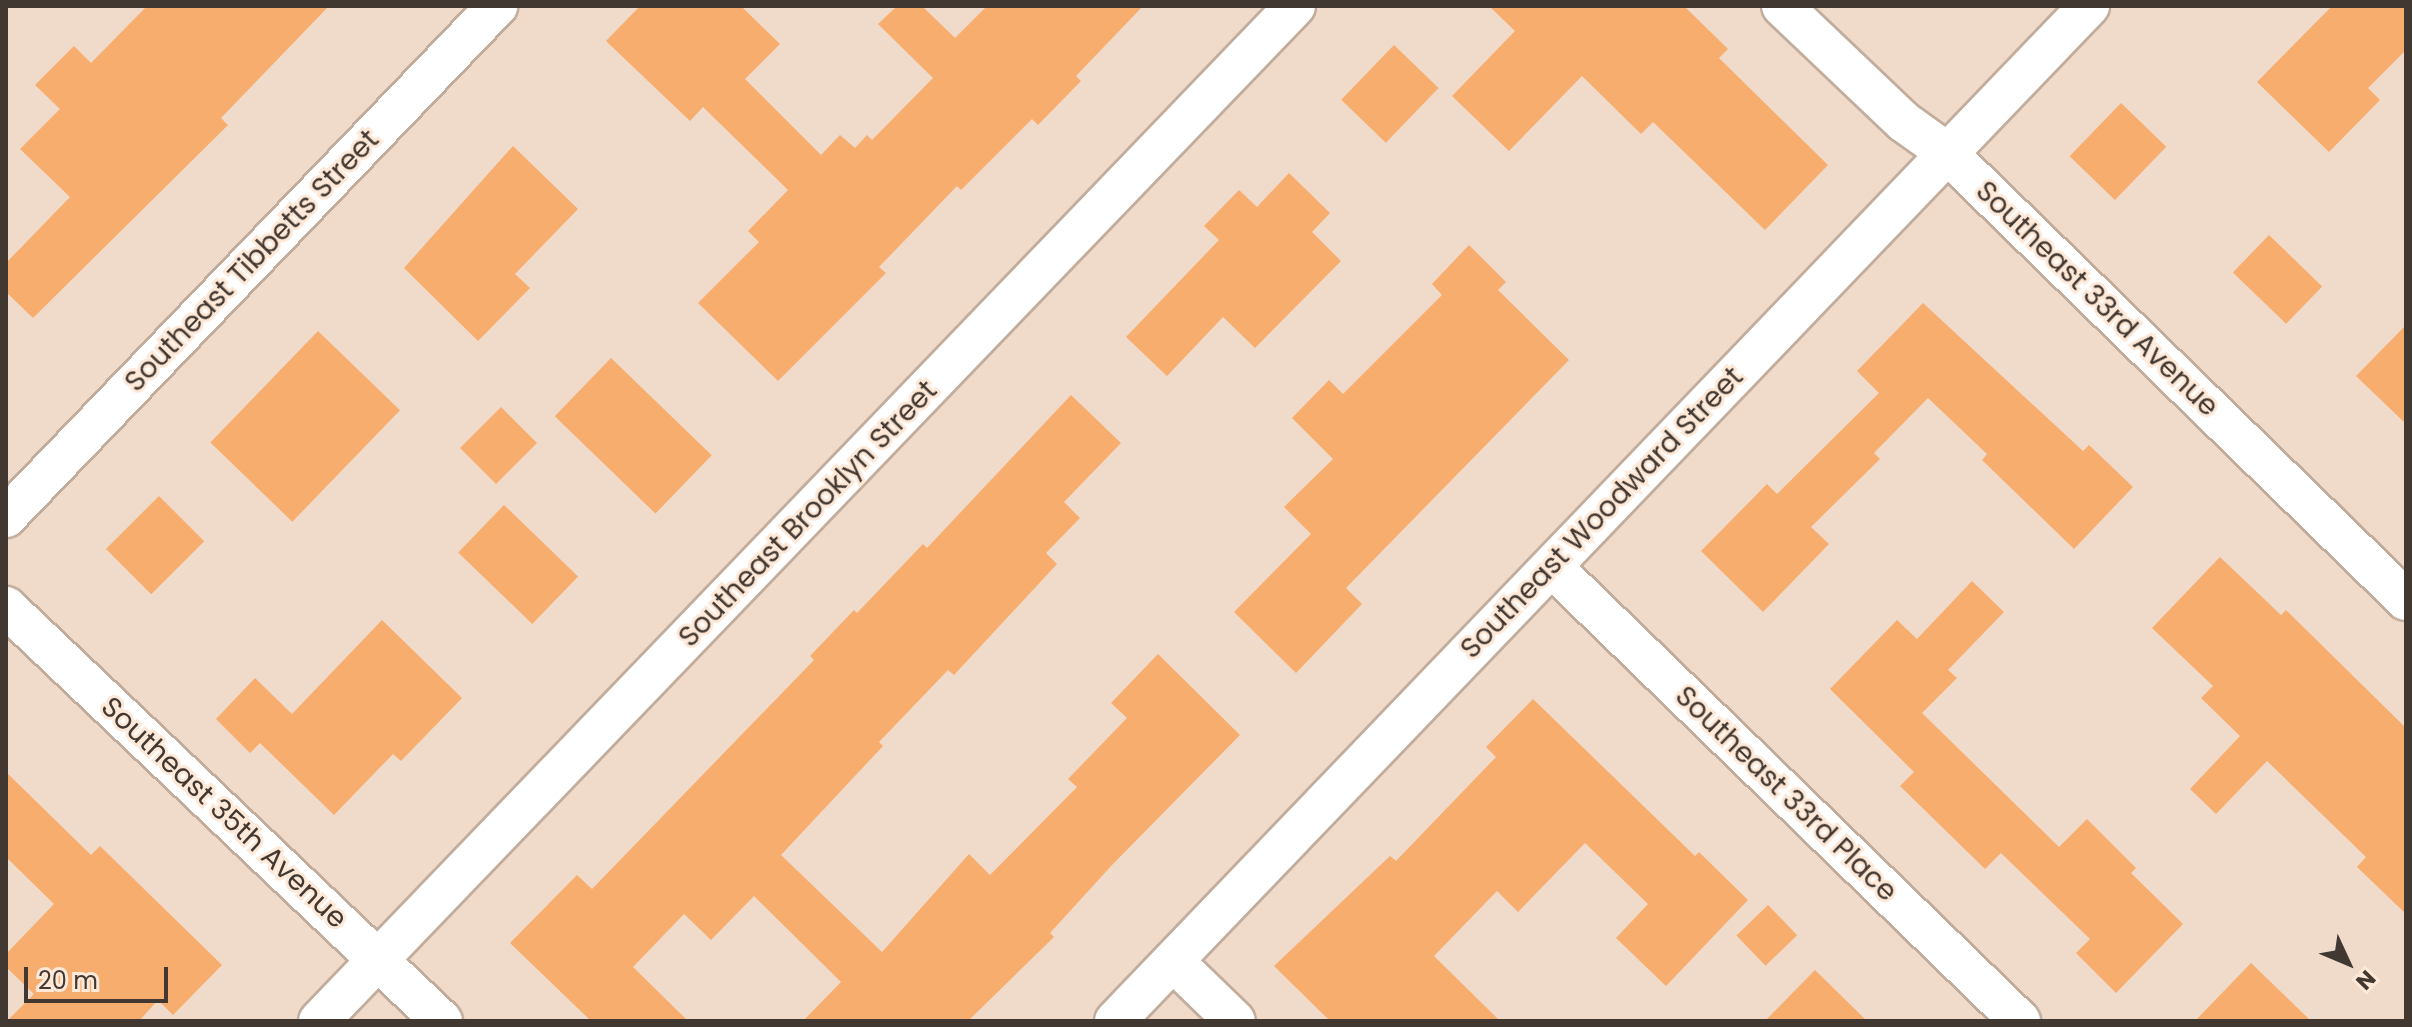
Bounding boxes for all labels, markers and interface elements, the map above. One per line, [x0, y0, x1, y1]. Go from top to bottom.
street label: Southeast Tibbetts Street [118, 123, 386, 399]
street label: Southeast 33rd Avenue [1969, 174, 2225, 424]
street label: Southeast Woodward Street [1454, 360, 1750, 666]
street label: Southeast Brooklyn Street [672, 374, 944, 654]
street label: Southeast 33rd Place [1668, 679, 1904, 909]
street label: Southeast 35th Avenue [94, 690, 354, 936]
north arrow [2308, 923, 2388, 1003]
scale bar [28, 951, 172, 1001]
text: N [2349, 963, 2383, 997]
text: 20 m [38, 964, 98, 997]

